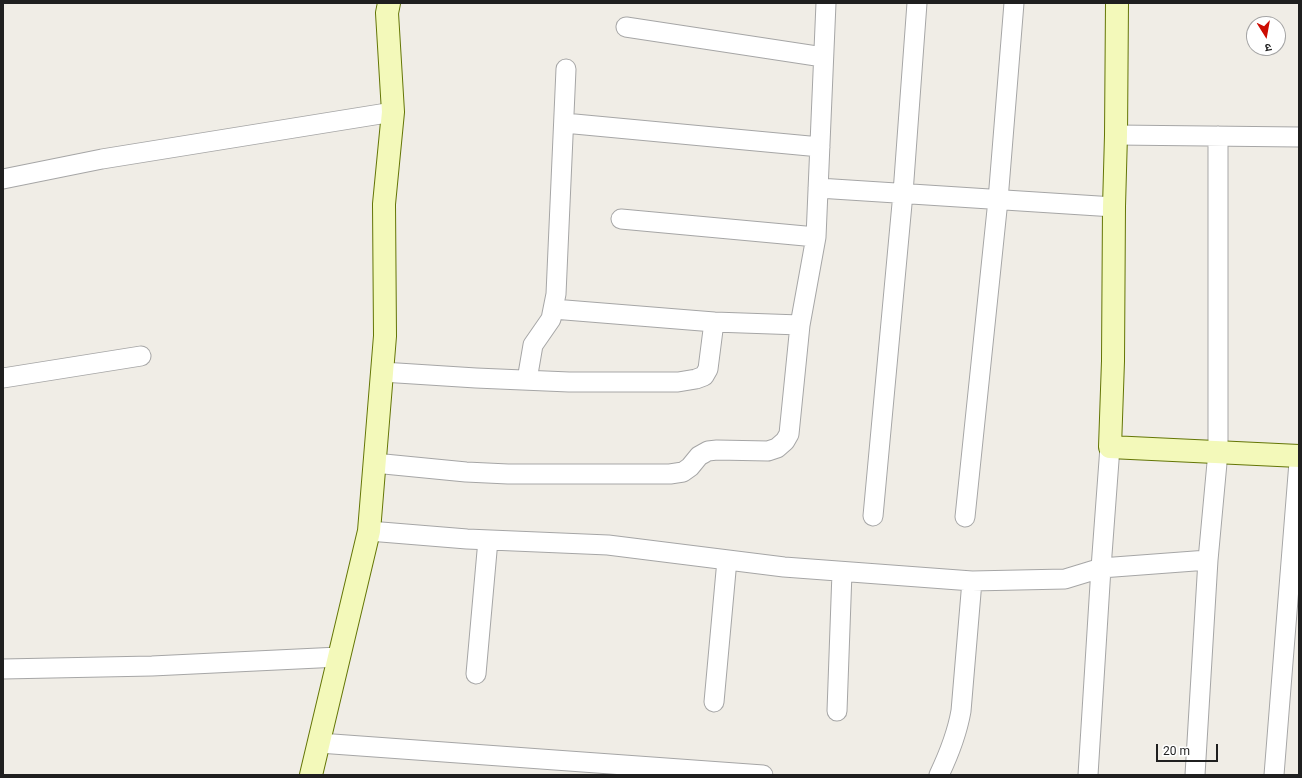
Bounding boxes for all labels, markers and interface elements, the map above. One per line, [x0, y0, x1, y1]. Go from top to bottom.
north arrow [1246, 16, 1286, 56]
text: उ [1264, 40, 1273, 54]
scale bar [1158, 736, 1220, 762]
text: 20 m [1163, 744, 1190, 758]

